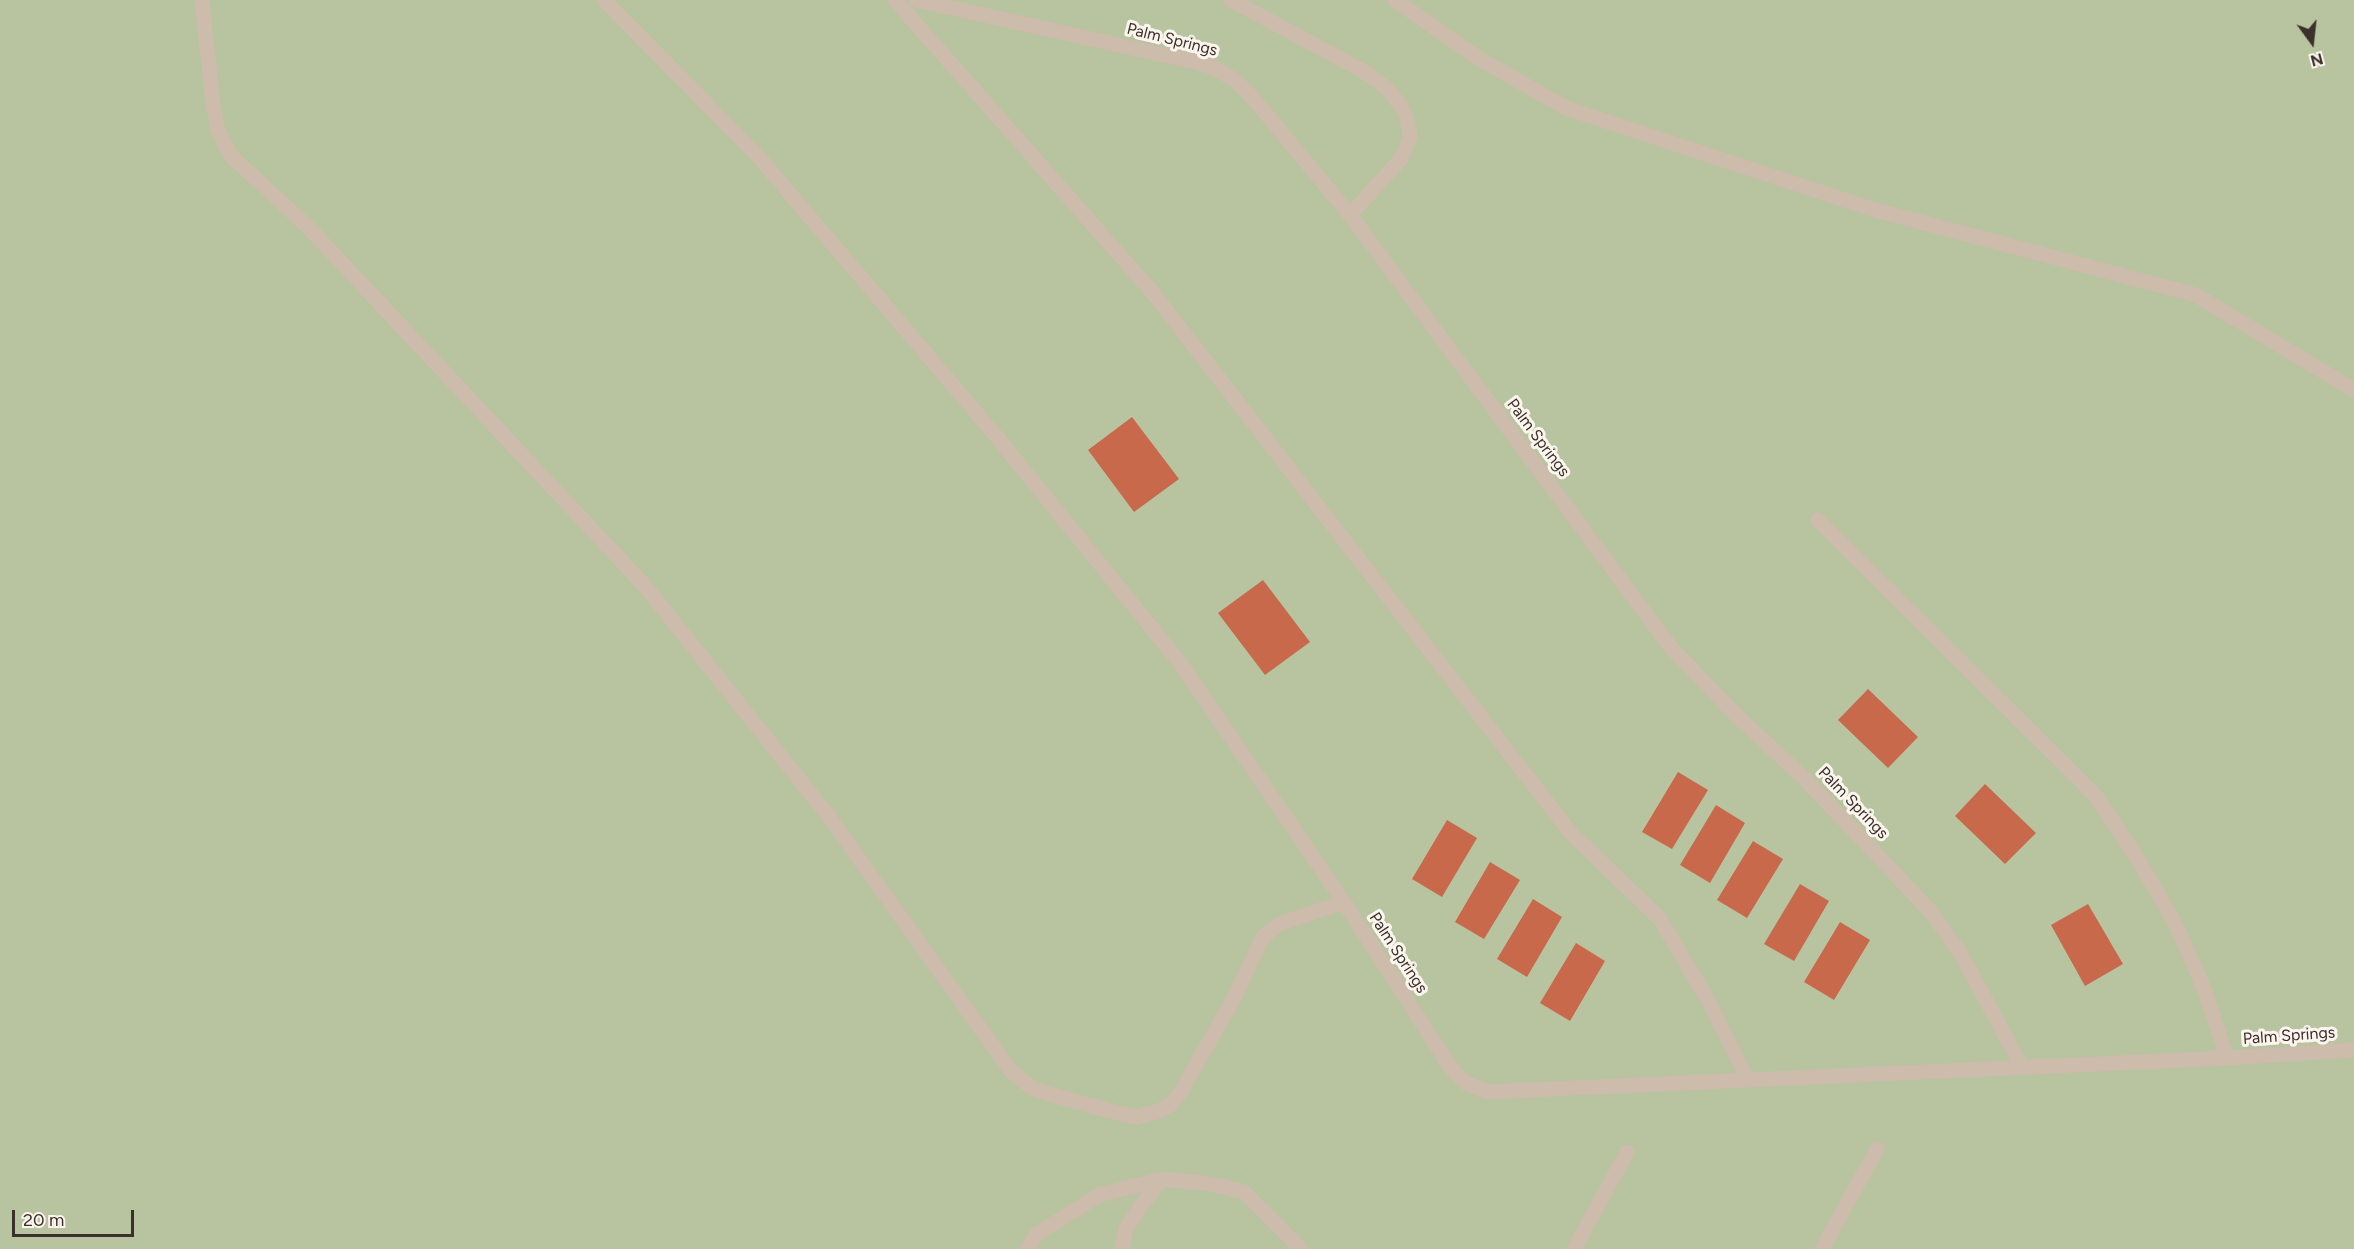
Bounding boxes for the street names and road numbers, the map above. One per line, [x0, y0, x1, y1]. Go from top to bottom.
street label: Palm Springs [1125, 19, 1219, 61]
street label: Palm Springs [1502, 395, 1574, 481]
street label: Palm Springs [1814, 763, 1892, 843]
street label: Palm Springs [1365, 909, 1431, 997]
street label: Palm Springs [2242, 1023, 2336, 1049]

